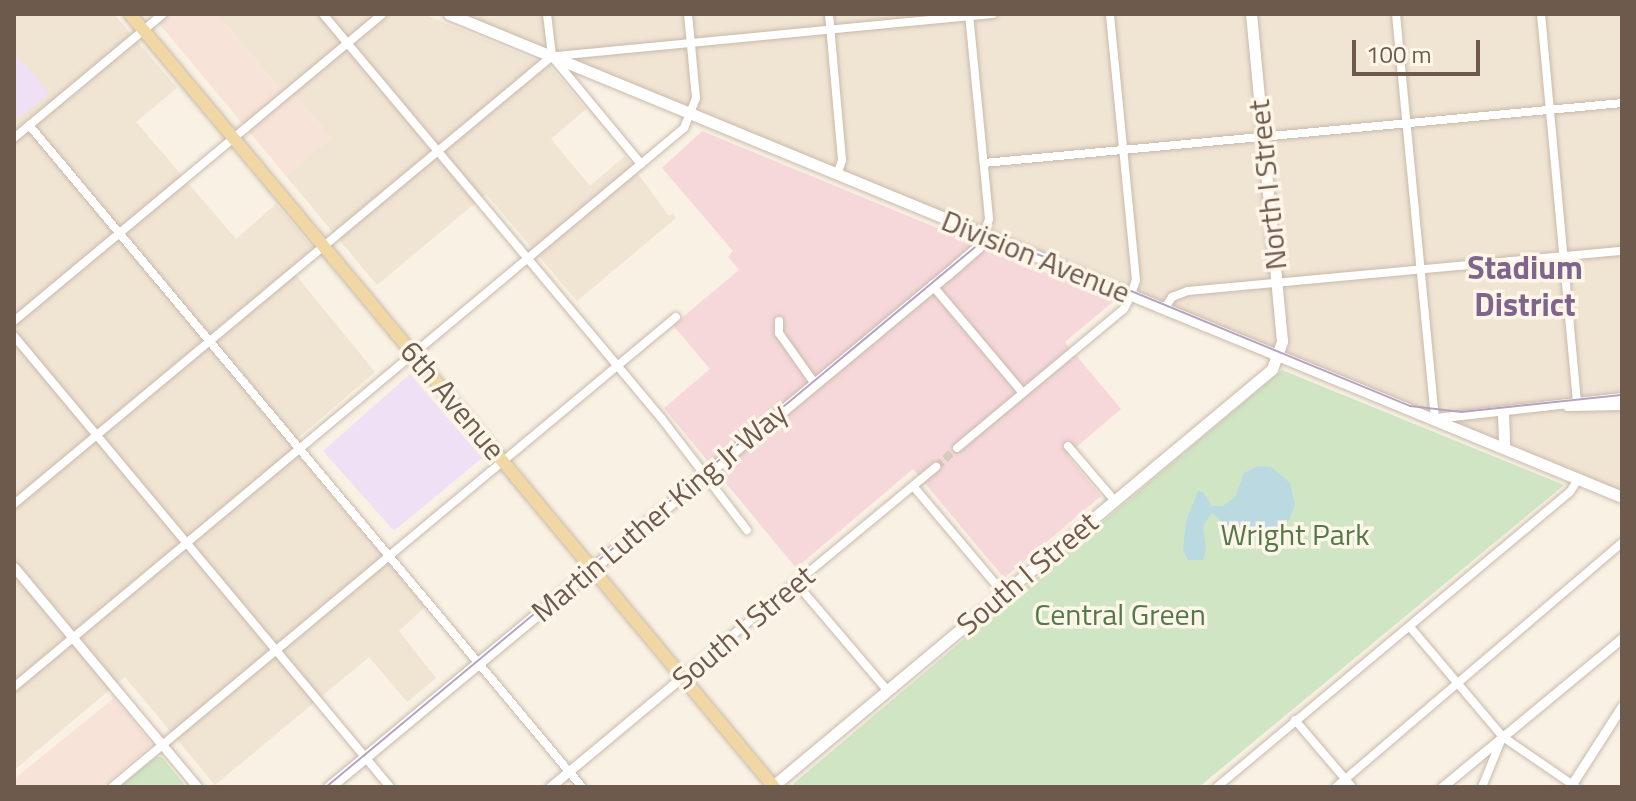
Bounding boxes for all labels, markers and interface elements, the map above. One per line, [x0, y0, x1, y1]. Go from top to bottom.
scale bar [1356, 24, 1484, 74]
text: 100 m [1366, 36, 1432, 72]
street label: North I Street [1240, 98, 1294, 272]
street label: Division Avenue [937, 202, 1135, 310]
district label: Stadium District [1467, 249, 1583, 324]
street label: 6th Avenue [393, 333, 513, 467]
street label: Martin Luther King Jr Way [524, 395, 794, 629]
street label: South I Street [949, 504, 1105, 642]
park label: Wright Park [1220, 516, 1370, 552]
street label: South J Street [665, 557, 821, 697]
park label: Central Green [1034, 596, 1206, 632]

